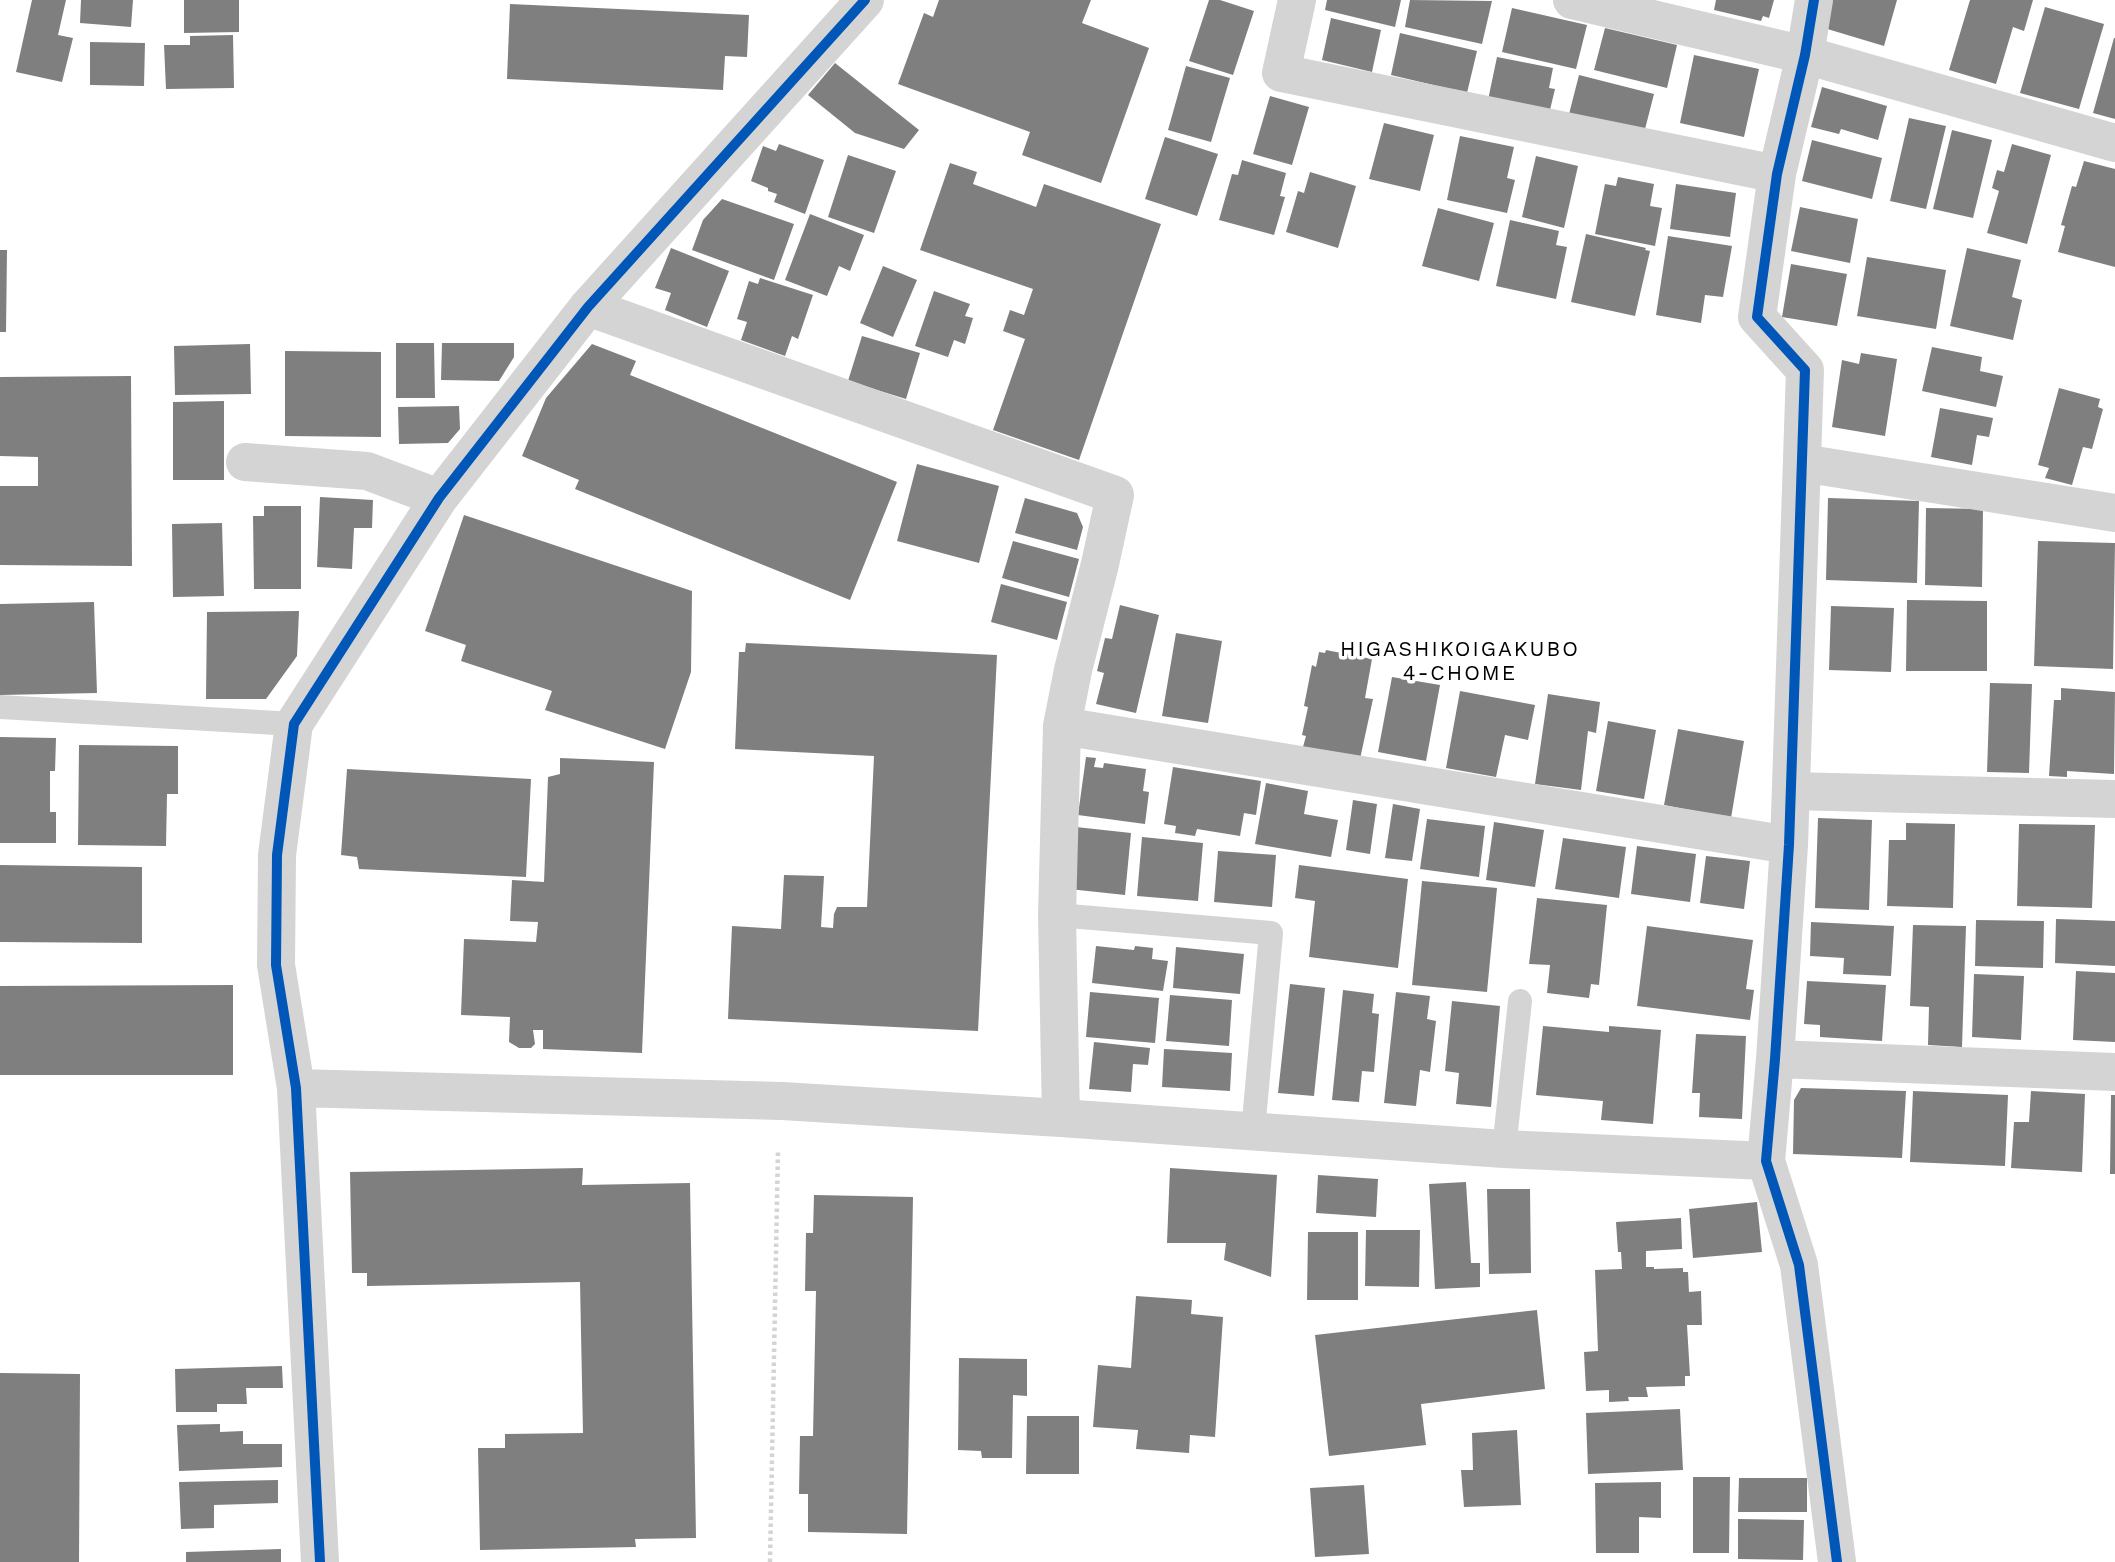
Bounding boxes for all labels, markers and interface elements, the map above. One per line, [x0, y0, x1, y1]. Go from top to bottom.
district label: HIGASHIKOIGAKUBO 4-CHOME [1342, 637, 1578, 687]

